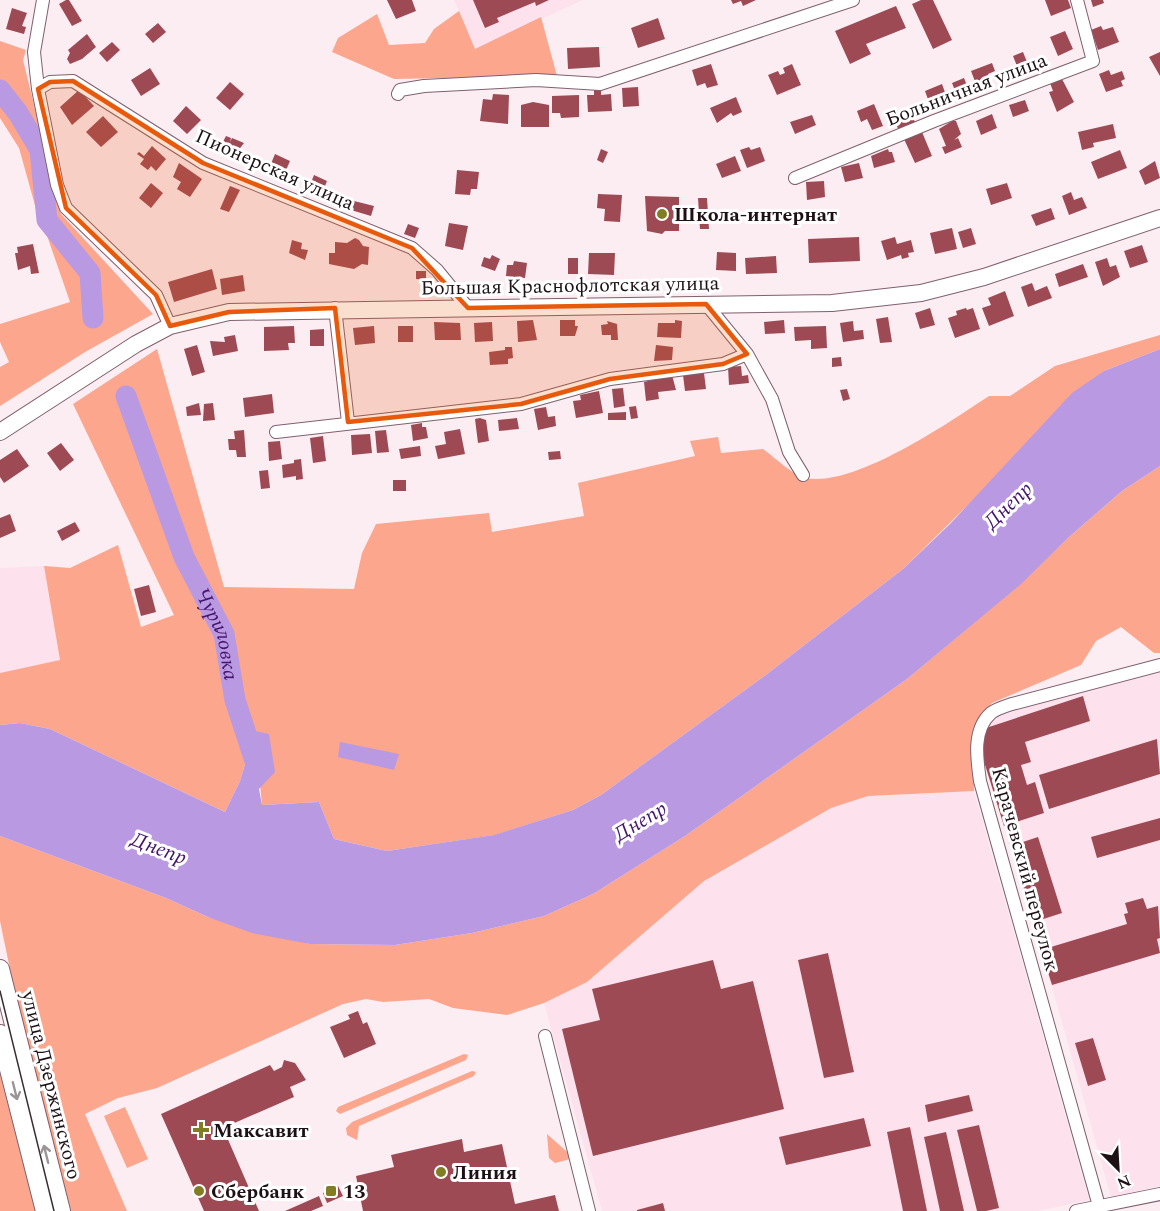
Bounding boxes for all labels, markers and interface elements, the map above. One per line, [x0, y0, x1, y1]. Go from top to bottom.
street label: Больничная улица [881, 45, 1052, 135]
street label: Пионерская улица [190, 121, 359, 219]
place label: Школа-интернат [674, 200, 837, 230]
marker: Школа-интернат [655, 207, 669, 221]
street label: Большая Краснофлотская улица [420, 268, 720, 304]
water label: Днепр [976, 474, 1041, 538]
water label: Чуриловка [186, 583, 246, 683]
street label: Карачевский переулок [983, 764, 1067, 975]
water label: Днепр [607, 793, 674, 851]
water label: Днепр [125, 823, 191, 874]
street label: улица Дзержинского [13, 987, 89, 1183]
one-way arrow [9, 1081, 21, 1100]
place label: Максавит [213, 1116, 309, 1146]
marker: Максавит [194, 1123, 208, 1137]
north arrow [1088, 1139, 1148, 1199]
one-way arrow [40, 1145, 52, 1164]
place label: Линия [453, 1158, 518, 1188]
marker: Линия [434, 1165, 448, 1179]
text: N [1113, 1168, 1135, 1195]
place label: Сбербанк [211, 1177, 304, 1207]
place label: 13 [343, 1177, 365, 1207]
marker: Сбербанк [192, 1184, 206, 1198]
marker: 13 [324, 1184, 338, 1198]

